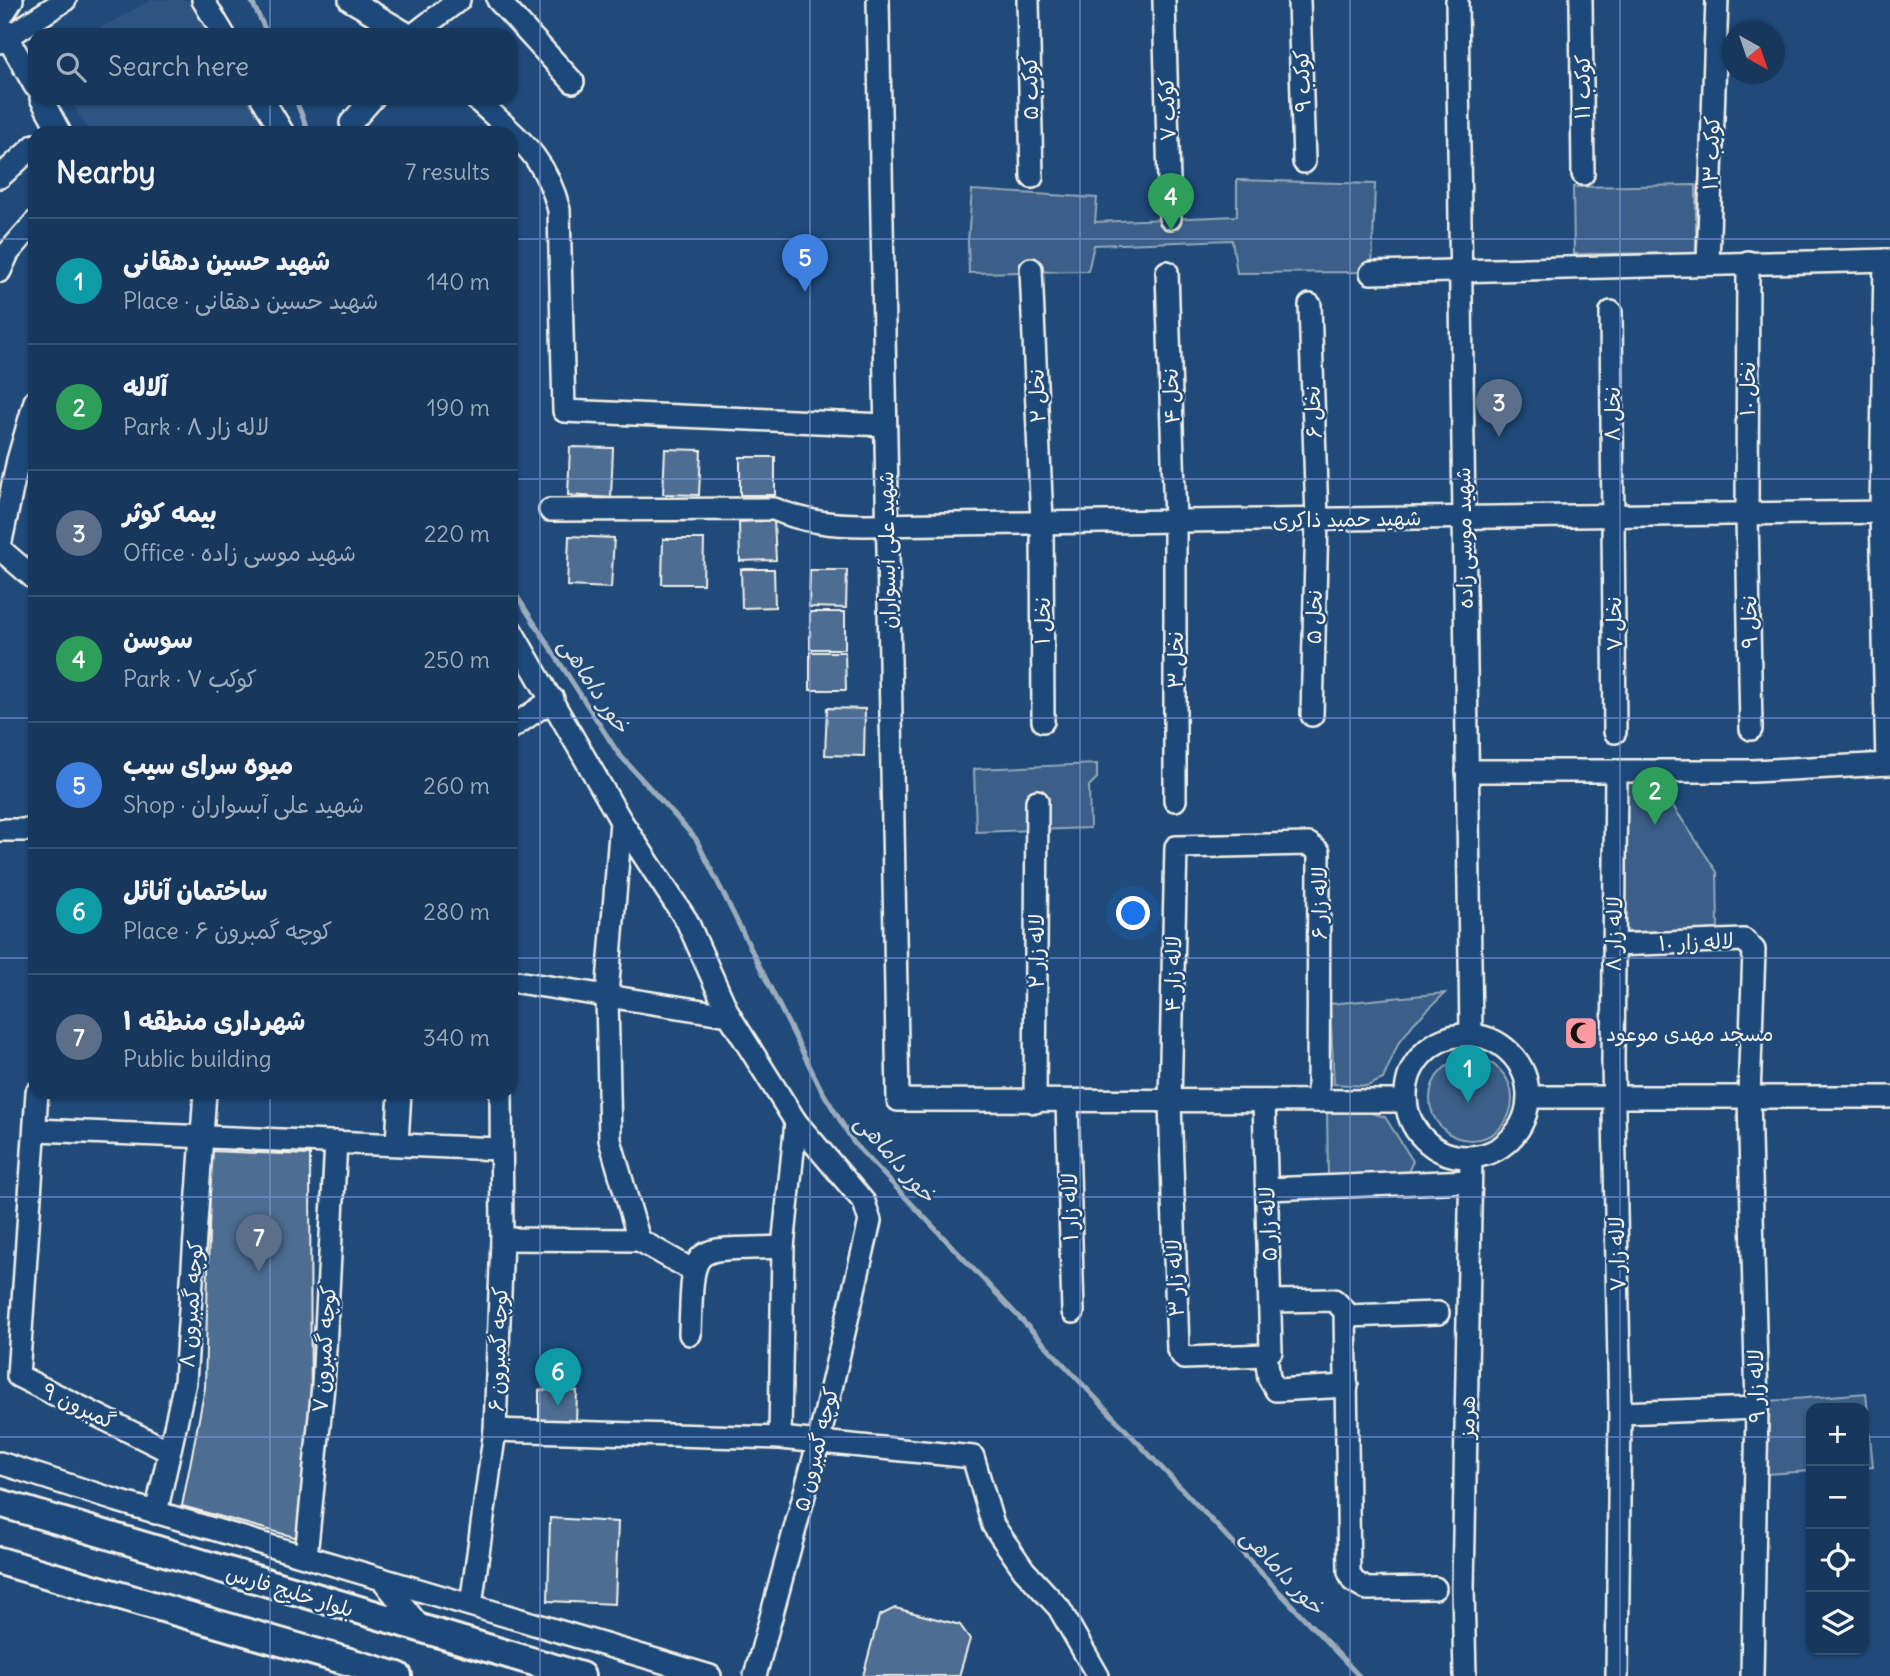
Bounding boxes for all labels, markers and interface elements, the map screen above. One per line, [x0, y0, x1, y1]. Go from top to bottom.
north arrow [1722, 21, 1785, 84]
search box [28, 28, 518, 105]
icon: search [52, 48, 90, 86]
street label: کوکب ۹ [1287, 49, 1317, 113]
text: Search here [108, 50, 249, 83]
street label: کوکب ۱۱ [1569, 55, 1596, 119]
street label: کوکب ۵ [1016, 56, 1044, 120]
street label: کوکب ۷ [1152, 76, 1182, 142]
street label: کوکب ۱۳ [1696, 115, 1726, 191]
text: Nearby [56, 153, 156, 191]
text: 7 results [405, 157, 490, 186]
pin: 4 [1148, 173, 1194, 231]
pin: 5 [782, 234, 828, 292]
text: شهید حسین دهقانی [123, 244, 330, 277]
text: 1 [74, 267, 84, 296]
text: 140 m [427, 267, 490, 296]
text: Place · شهید حسین دهقانی [123, 286, 378, 315]
street label: نخل ۱۰ [1734, 362, 1761, 416]
street label: نخل ۲ [1023, 368, 1051, 424]
street label: نخل ۴ [1157, 368, 1185, 424]
text: آلاله [123, 370, 167, 403]
pin: 3 [1476, 379, 1522, 437]
street label: نخل ۶ [1299, 385, 1327, 439]
street label: نخل ۸ [1599, 387, 1626, 441]
text: 2 [73, 393, 85, 422]
text: 190 m [427, 393, 490, 422]
text: Park · لاله زار ۸ [123, 412, 269, 441]
street label: شهید موسی زاده [1449, 467, 1480, 609]
street label: شهید علی آبسواران [872, 471, 903, 629]
text: بیمه کوثر [123, 496, 217, 529]
street label: شهید حمید ذاکری [1272, 504, 1422, 534]
text: 3 [72, 519, 86, 548]
text: 220 m [424, 519, 490, 548]
text: Office · شهید موسی زاده [123, 538, 356, 567]
street label: نخل ۵ [1300, 589, 1328, 645]
street label: نخل ۹ [1735, 595, 1763, 649]
street label: نخل ۷ [1600, 596, 1628, 652]
street label: نخل ۱ [1029, 597, 1056, 645]
text: سوسن [123, 622, 193, 655]
street label: نخل ۳ [1162, 631, 1189, 689]
water label: خور داماهی [552, 632, 637, 739]
text: 4 [72, 645, 86, 674]
text: 250 m [423, 645, 490, 674]
text: Park · کوکب ۷ [123, 664, 257, 693]
text: میوه سرای سیب [123, 748, 293, 781]
pin: 2 [1632, 767, 1678, 825]
text: 5 [72, 771, 86, 800]
text: 260 m [423, 771, 490, 800]
text: Shop · شهید علی آبسواران [123, 790, 364, 819]
street label: لاله زار ۶ [1306, 866, 1333, 940]
text: ساختمان آنائل [123, 874, 268, 907]
your location [1116, 896, 1150, 930]
street label: لاله زار ۸ [1600, 896, 1628, 972]
text: 6 [72, 897, 86, 926]
text: 280 m [423, 897, 490, 926]
street label: لاله زار ۲ [1023, 914, 1050, 988]
text: Place · کوچه گمبرون ۶ [123, 916, 332, 945]
street label: لاله زار ۱۰ [1658, 927, 1734, 957]
street label: لاله زار ۴ [1159, 936, 1187, 1012]
text: شهرداری منطقه ۱ [123, 1004, 305, 1037]
mosque icon: مسجد مهدی موعود [1562, 1014, 1600, 1052]
place label: مسجد مهدی موعود [1606, 1020, 1774, 1048]
text: 7 [73, 1023, 85, 1052]
text: 340 m [423, 1023, 490, 1052]
text: Public building [123, 1044, 272, 1073]
pin: 1 [1445, 1045, 1491, 1103]
water label: خور داماهی [849, 1108, 943, 1209]
street label: لاله زار ۱ [1056, 1173, 1084, 1241]
street label: لاله زار ۵ [1253, 1186, 1283, 1262]
pin: 7 [236, 1214, 282, 1272]
street label: لاله زار ۷ [1603, 1216, 1631, 1292]
street label: کوچه گمبرون ۸ [173, 1239, 209, 1369]
street label: لاله زار ۳ [1160, 1239, 1190, 1317]
street label: کوچه گمبرون ۷ [306, 1284, 342, 1414]
street label: کوچه گمبرون ۶ [482, 1286, 514, 1412]
pin: 6 [535, 1348, 581, 1406]
street label: لاله زار ۹ [1742, 1349, 1770, 1423]
street label: گمبرون ۹ [38, 1377, 120, 1435]
street label: کوچه گمبرون ۵ [787, 1384, 845, 1514]
street label: هرمز [1453, 1395, 1481, 1441]
map controls [1806, 1403, 1869, 1655]
button: + [1806, 1403, 1869, 1466]
button: − [1806, 1466, 1869, 1529]
water label: خور داماهی [1235, 1521, 1331, 1621]
button: locate [1806, 1529, 1869, 1592]
street label: بلوار خلیج فارس [223, 1559, 357, 1624]
button: layers [1806, 1592, 1869, 1655]

